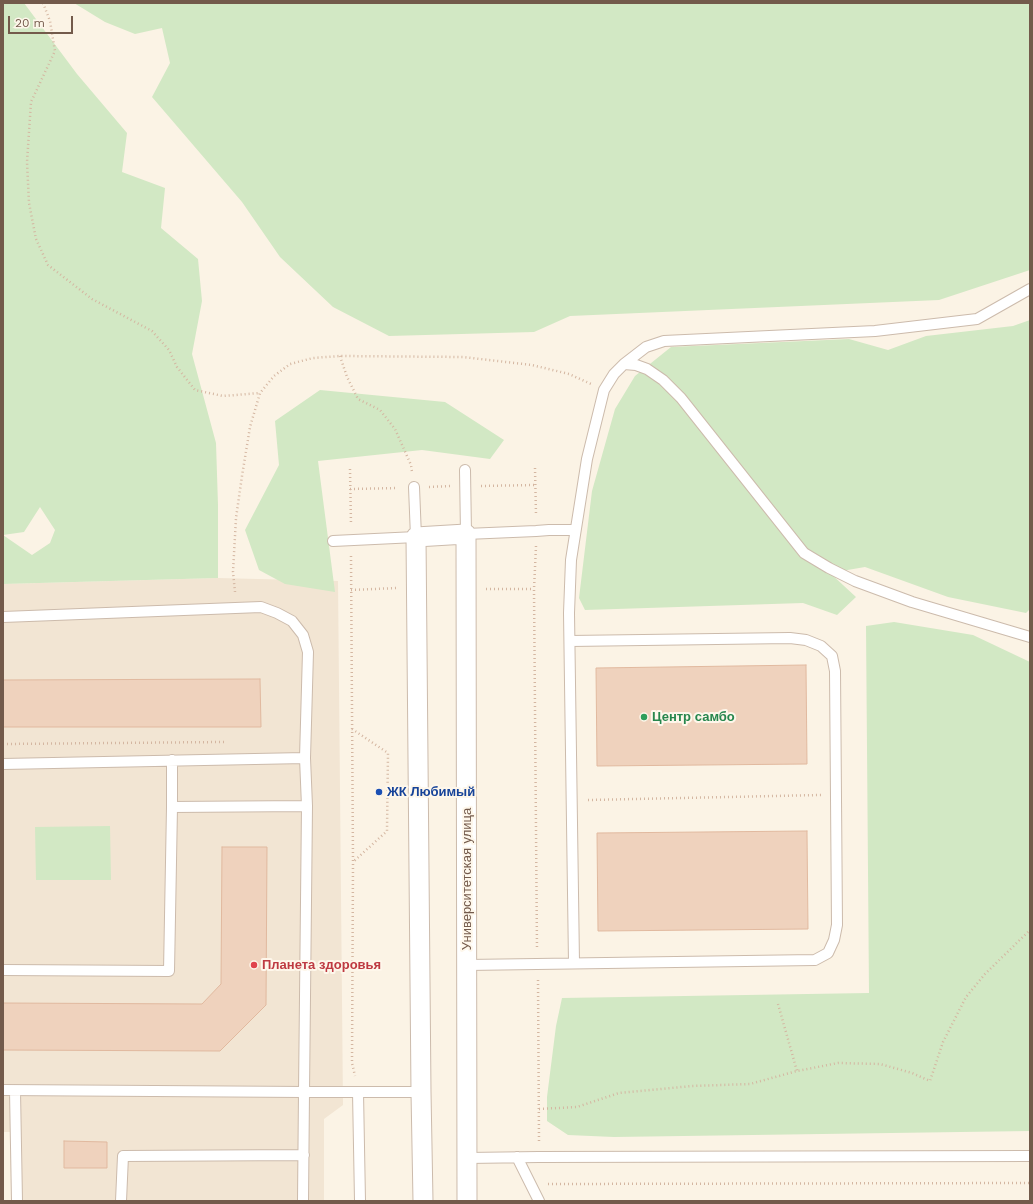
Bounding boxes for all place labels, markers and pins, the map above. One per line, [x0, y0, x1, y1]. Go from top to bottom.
place label: Центр самбо [652, 709, 735, 725]
marker: Центр самбо [639, 712, 649, 722]
place label: ЖК Любимый [387, 784, 475, 800]
marker: ЖК Любимый [374, 787, 384, 797]
place label: Планета здоровья [262, 957, 381, 973]
marker: Планета здоровья [249, 960, 259, 970]

